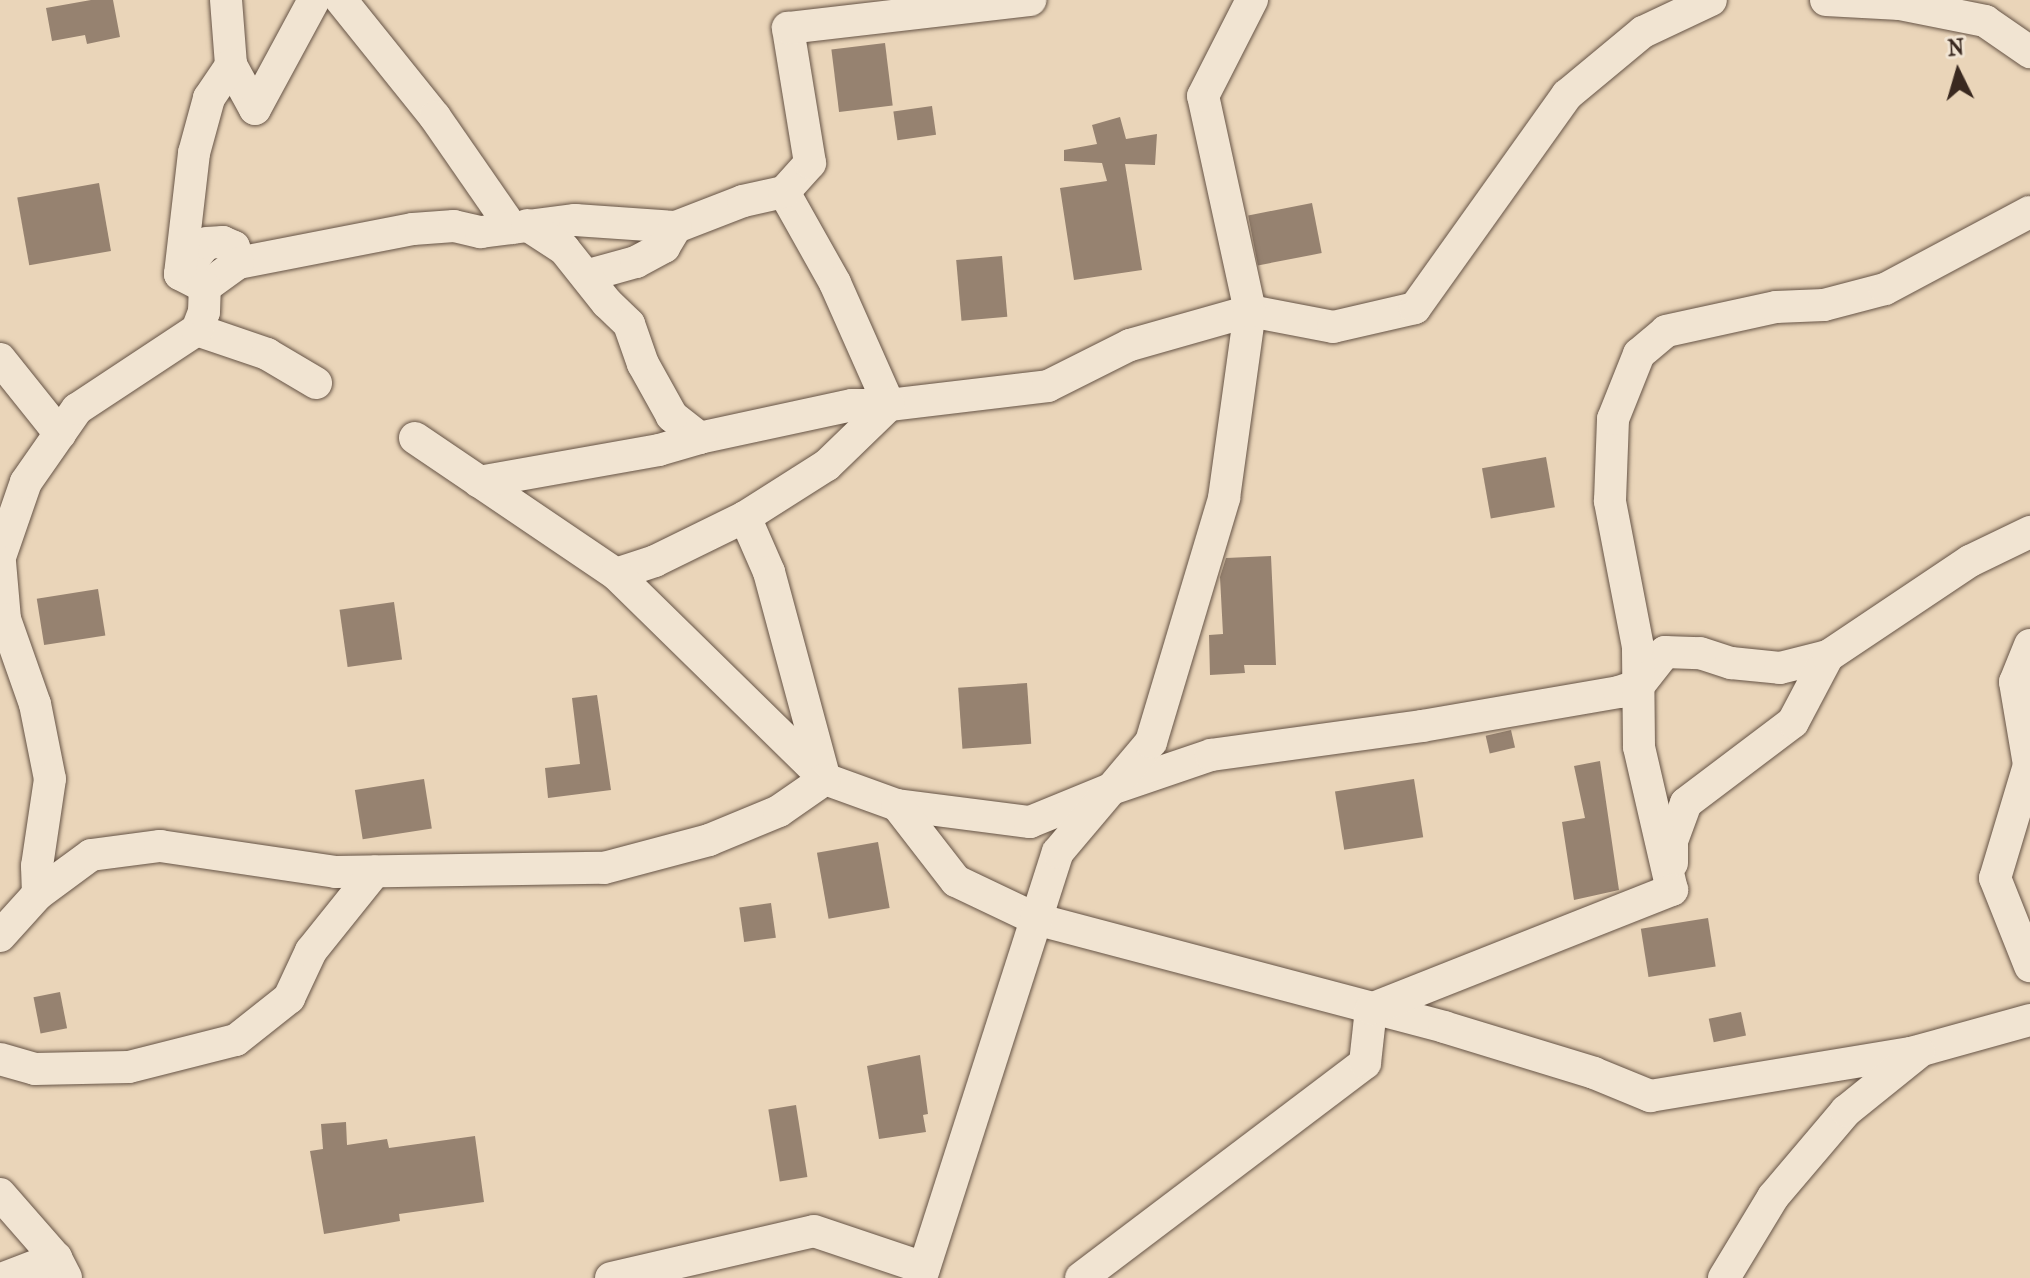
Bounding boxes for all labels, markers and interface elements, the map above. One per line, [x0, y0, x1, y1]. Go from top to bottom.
north arrow [1918, 32, 1998, 112]
text: N [1946, 34, 1965, 62]

